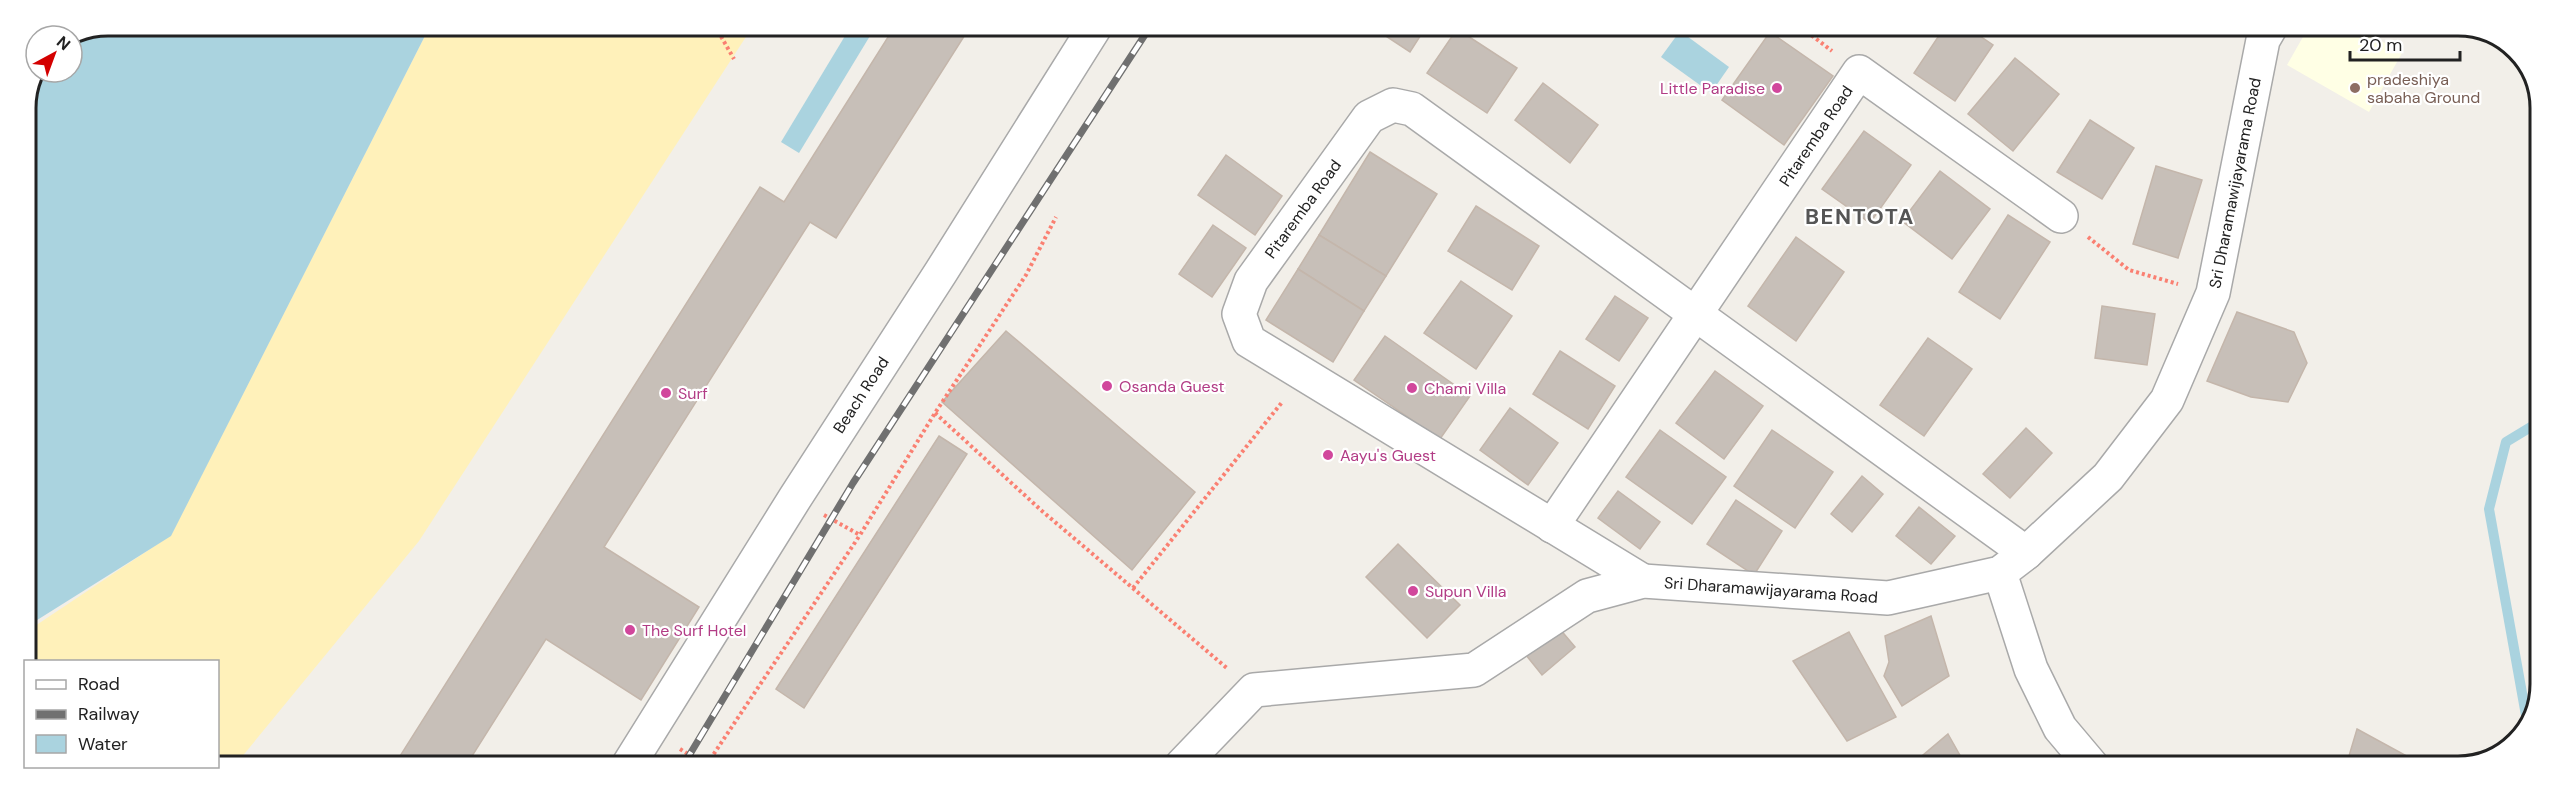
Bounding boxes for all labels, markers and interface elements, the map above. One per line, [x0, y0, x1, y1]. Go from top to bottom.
north arrow [24, 24, 84, 84]
scale bar [2350, 24, 2460, 62]
text: N [52, 31, 75, 55]
text: 20 m [2359, 33, 2402, 57]
place label: pradeshiya sabaha Ground [2367, 69, 2480, 108]
street label: Sri Dharamawijayarama Road [2204, 76, 2266, 290]
place label: Little Paradise [1660, 78, 1765, 99]
marker: Little Paradise [1770, 81, 1784, 95]
marker: pradeshiya sabaha Ground [2348, 81, 2362, 95]
street label: Pitaremba Road [1775, 82, 1857, 190]
street label: Pitaremba Road [1260, 155, 1346, 263]
district label: BENTOTA [1805, 202, 1915, 231]
street label: Beach Road [828, 353, 894, 437]
place label: Osanda Guest [1119, 376, 1225, 397]
place label: Chami Villa [1424, 378, 1506, 399]
marker: Osanda Guest [1100, 379, 1114, 393]
marker: Chami Villa [1405, 381, 1419, 395]
place label: Surf [678, 383, 708, 404]
marker: Surf [659, 386, 673, 400]
place label: Aayu's Guest [1340, 445, 1436, 466]
marker: Aayu's Guest [1321, 448, 1335, 462]
street label: Sri Dharamawijayarama Road [1663, 572, 1879, 608]
place label: Supun Villa [1425, 581, 1506, 602]
marker: Supun Villa [1406, 584, 1420, 598]
place label: The Surf Hotel [642, 620, 746, 641]
marker: The Surf Hotel [623, 623, 637, 637]
legend [24, 660, 219, 768]
text: Road [78, 672, 120, 696]
text: Railway [78, 702, 140, 726]
text: Water [78, 732, 128, 756]

